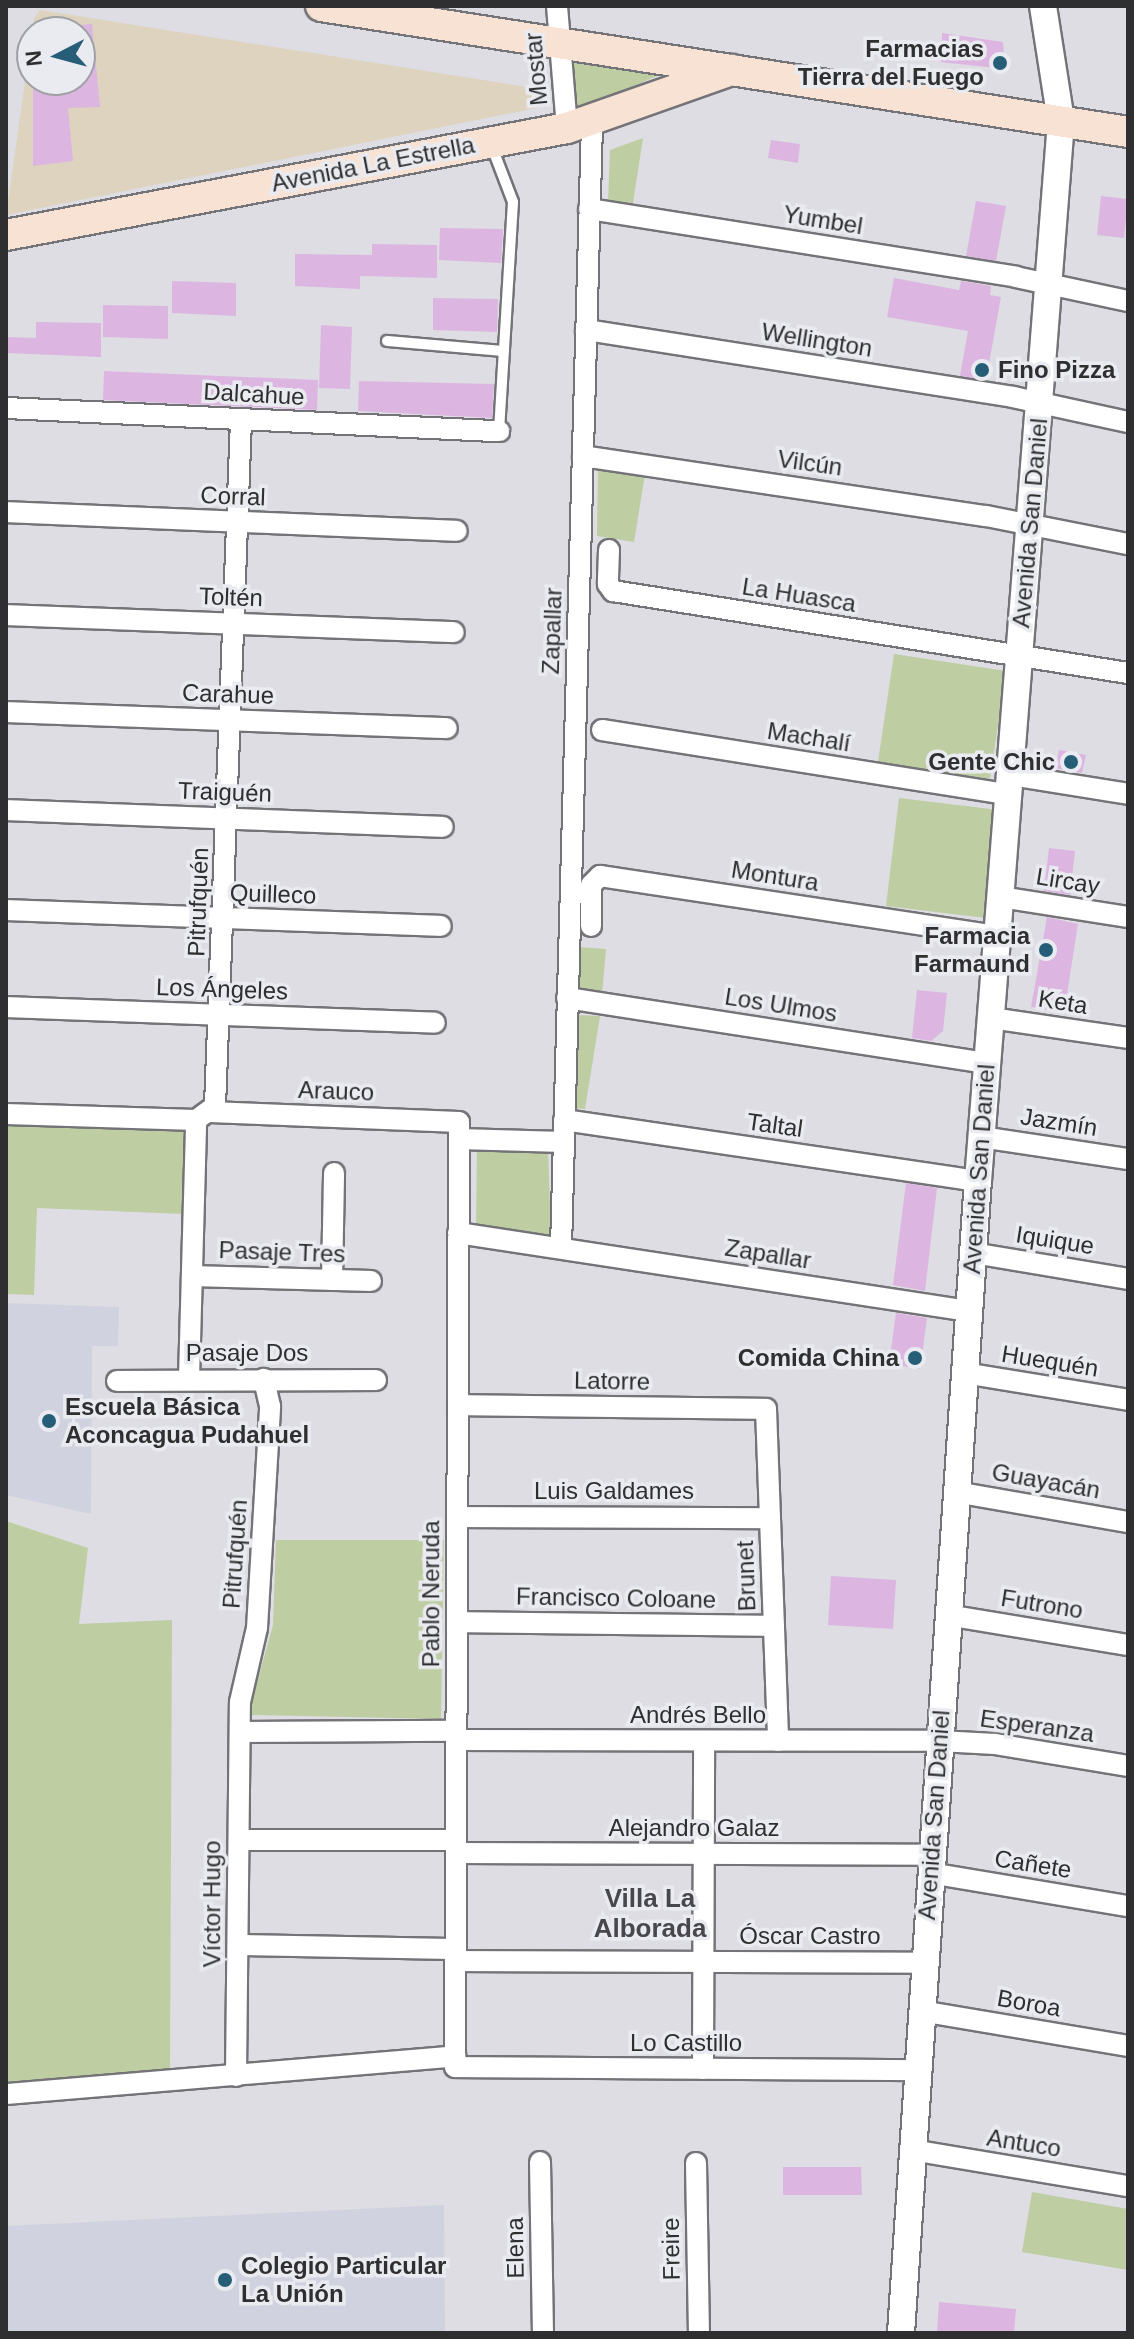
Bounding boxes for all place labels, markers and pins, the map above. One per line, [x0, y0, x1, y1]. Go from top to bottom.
place label: Farmacias Tierra del Fuego [798, 35, 984, 91]
marker: Farmacias Tierra del Fuego [991, 54, 1009, 72]
place label: Fino Pizza [998, 356, 1115, 384]
marker: Fino Pizza [973, 361, 991, 379]
place label: Gente Chic [928, 748, 1055, 776]
marker: Gente Chic [1062, 753, 1080, 771]
place label: Farmacia Farmaund [914, 922, 1030, 978]
marker: Farmacia Farmaund [1037, 941, 1055, 959]
place label: Comida China [738, 1344, 899, 1372]
marker: Comida China [906, 1349, 924, 1367]
place label: Escuela Básica Aconcagua Pudahuel [65, 1393, 309, 1449]
marker: Escuela Básica Aconcagua Pudahuel [40, 1412, 58, 1430]
place label: Colegio Particular La Unión [241, 2252, 446, 2308]
marker: Colegio Particular La Unión [216, 2271, 234, 2289]

